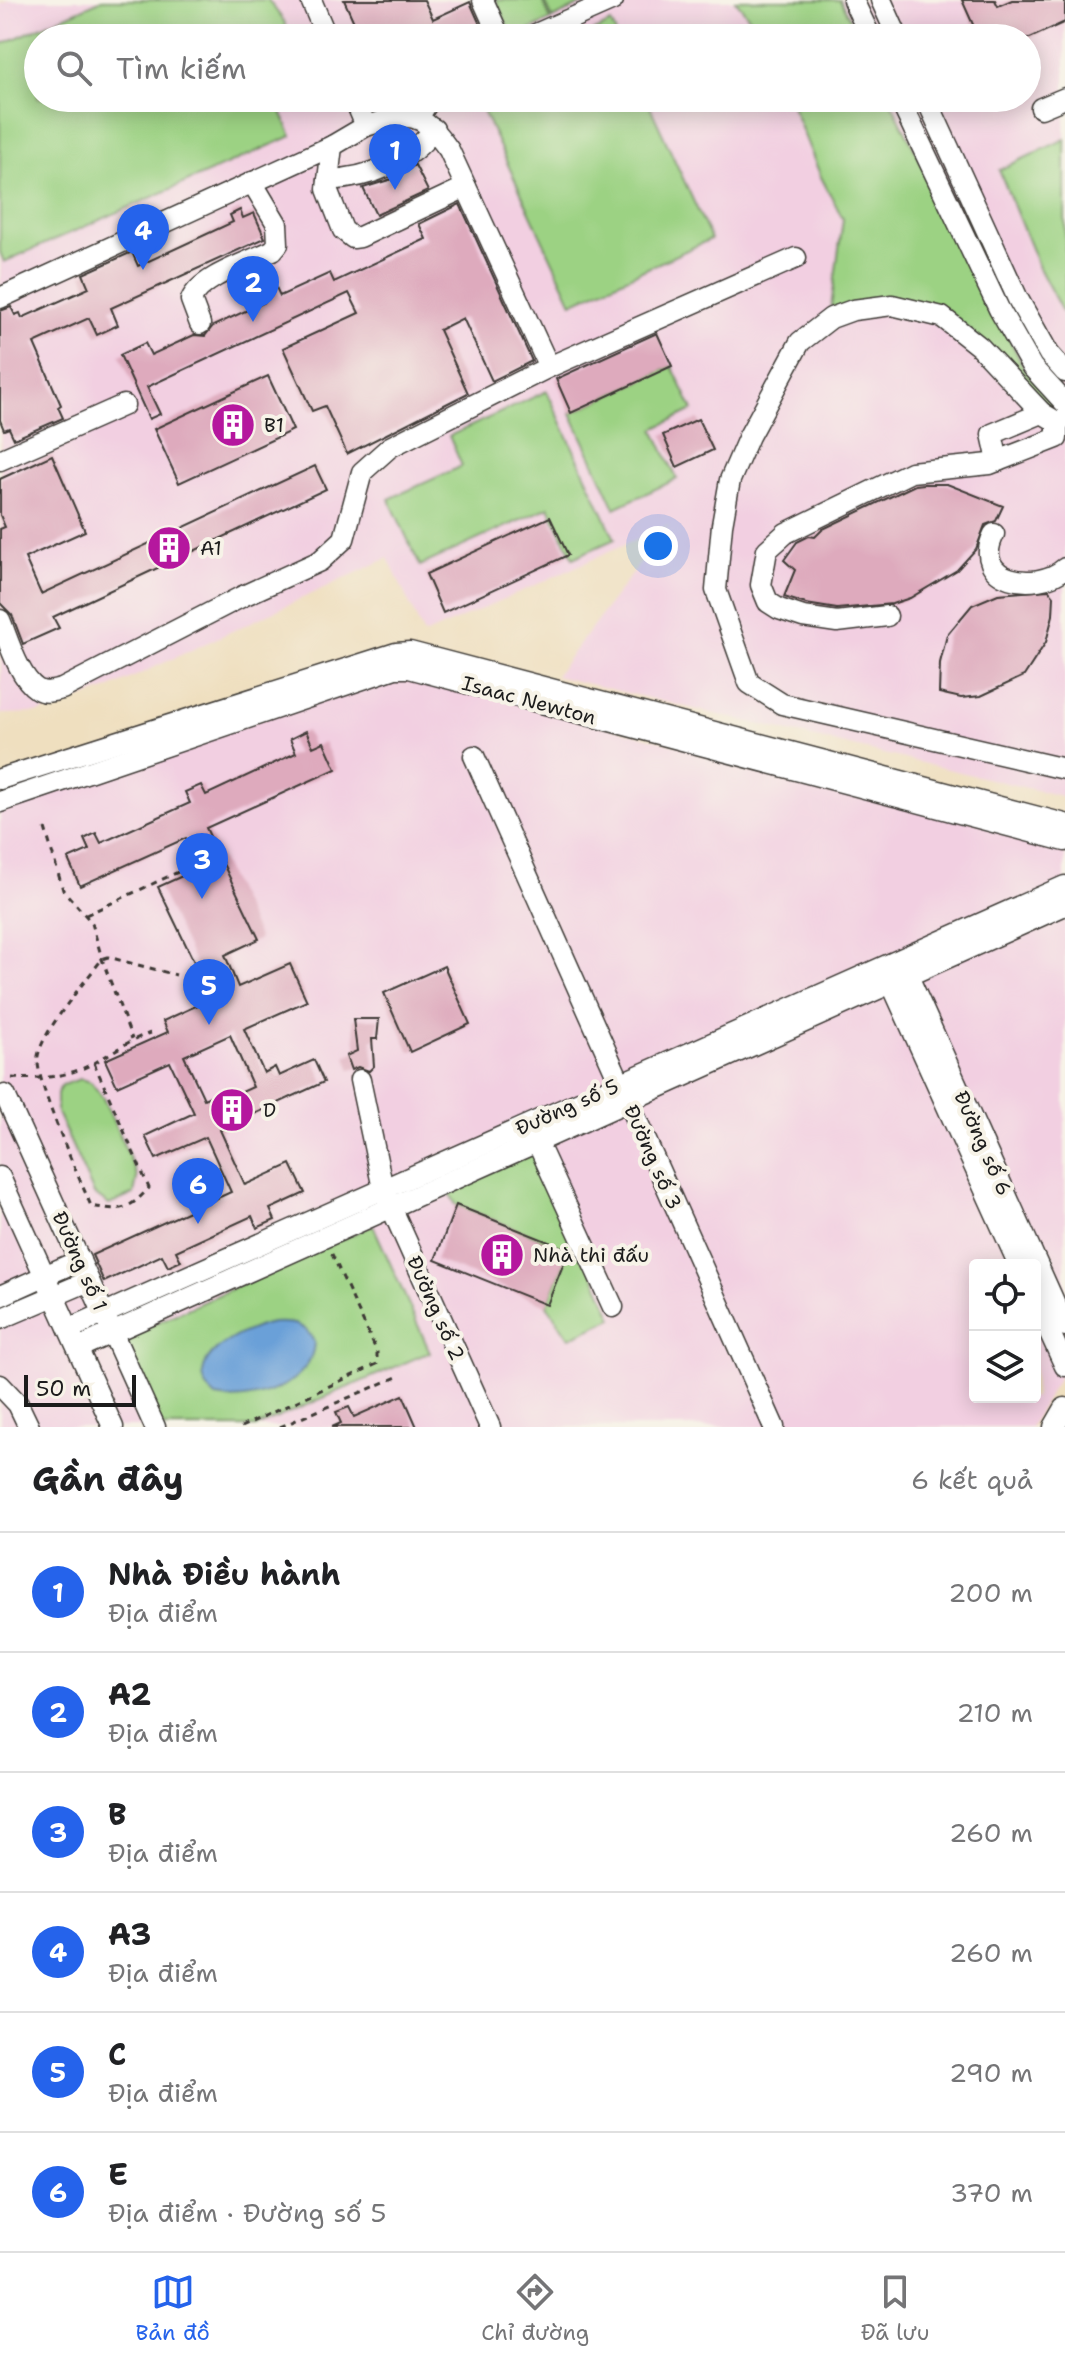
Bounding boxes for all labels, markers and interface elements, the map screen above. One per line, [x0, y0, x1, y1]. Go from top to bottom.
search box [24, 24, 1041, 112]
icon: search [52, 46, 96, 90]
text: Tìm kiếm [116, 48, 247, 89]
pin: 1 [369, 124, 421, 190]
pin: 4 [117, 204, 169, 270]
pin: 2 [227, 256, 279, 322]
building icon: B1 [209, 401, 257, 449]
place label: B1 [264, 412, 284, 438]
building icon: A1 [145, 524, 193, 572]
your location [638, 526, 678, 566]
place label: A1 [200, 535, 222, 561]
street label: Isaac Newton [459, 670, 599, 730]
pin: 3 [176, 833, 228, 899]
pin: 5 [183, 959, 235, 1025]
street label: Đường số 5 [511, 1073, 623, 1141]
building icon: D [208, 1086, 256, 1134]
street label: Đường số 6 [948, 1086, 1018, 1200]
place label: D [263, 1097, 276, 1123]
street label: Đường số 3 [618, 1100, 688, 1214]
pin: 6 [172, 1158, 224, 1224]
street label: Đường số 1 [46, 1207, 114, 1315]
building icon: Nhà thi đấu [478, 1231, 526, 1279]
place label: Nhà thi đấu [533, 1242, 649, 1268]
street label: Đường số 2 [401, 1251, 471, 1365]
map controls [969, 1259, 1041, 1403]
button: locate [969, 1259, 1041, 1331]
button: layers [969, 1331, 1041, 1403]
scale bar [24, 1371, 136, 1407]
text: 50 m [36, 1374, 91, 1403]
text: Gần đây [32, 1456, 184, 1502]
text: 6 kết quả [911, 1462, 1033, 1497]
text: Nhà Điều hành [108, 1554, 340, 1595]
text: 1 [52, 1575, 64, 1610]
text: 200 m [948, 1575, 1033, 1610]
text: Địa điểm [108, 1595, 218, 1630]
text: A2 [108, 1674, 151, 1715]
text: 2 [49, 1695, 67, 1730]
text: 210 m [956, 1695, 1033, 1730]
text: Địa điểm [108, 1715, 218, 1750]
text: B [108, 1794, 127, 1835]
text: 3 [49, 1815, 67, 1850]
text: 260 m [949, 1815, 1033, 1850]
text: Địa điểm [108, 1835, 218, 1870]
text: A3 [108, 1914, 151, 1955]
text: 4 [49, 1935, 67, 1970]
text: 260 m [949, 1935, 1033, 1970]
text: Địa điểm [108, 1955, 218, 1990]
text: C [108, 2034, 126, 2075]
text: 5 [50, 2055, 66, 2090]
text: 290 m [949, 2055, 1033, 2090]
text: Địa điểm [108, 2075, 218, 2110]
text: E [108, 2154, 128, 2195]
text: 6 [49, 2175, 67, 2210]
text: 370 m [950, 2175, 1033, 2210]
text: Địa điểm · Đường số 5 [108, 2195, 386, 2230]
tab: Bản đồ [136, 2270, 210, 2347]
tab: Chỉ đường [481, 2270, 589, 2347]
tab: Đã lưu [861, 2270, 929, 2347]

